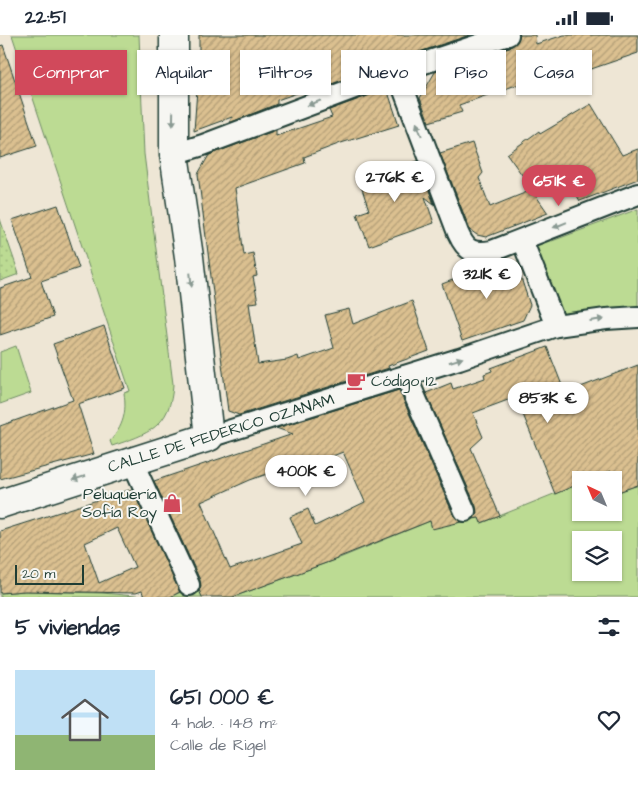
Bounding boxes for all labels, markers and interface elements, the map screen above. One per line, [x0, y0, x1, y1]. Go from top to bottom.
text: 22:51 [25, 4, 66, 31]
chip: Comprar [15, 50, 127, 95]
chip: Alquilar [137, 50, 230, 95]
chip: Filtros [240, 50, 331, 95]
chip: Nuevo [341, 50, 426, 95]
chip: Piso [436, 50, 506, 95]
chip: Casa [516, 50, 592, 95]
one-way arrow [306, 99, 321, 107]
one-way arrow [169, 111, 177, 127]
one-way arrow [414, 122, 422, 137]
pin: 276K € [354, 161, 436, 203]
pin: 651K € [518, 165, 600, 207]
text: 276K € [366, 166, 424, 188]
text: 651K € [533, 170, 585, 192]
one-way arrow [552, 221, 567, 229]
pin: 321K € [446, 257, 528, 300]
text: 321K € [463, 263, 511, 285]
one-way arrow [187, 272, 195, 288]
one-way arrow [589, 316, 605, 324]
one-way arrow [449, 356, 464, 364]
cafe icon: Código 12 [345, 370, 367, 392]
place label: Código 12 [371, 370, 437, 393]
pin: 853K € [507, 381, 589, 424]
text: 853K € [519, 387, 577, 409]
street label: CALLE DE FEDERICO OZANAM [105, 388, 337, 478]
pin: 400K € [265, 455, 347, 497]
text: 400K € [276, 460, 336, 482]
north arrow [572, 471, 622, 521]
map controls [572, 471, 622, 581]
one-way arrow [71, 474, 86, 482]
place label: Peluquería Sofía Roy [82, 483, 157, 524]
shop icon: Peluquería Sofía Roy [161, 492, 183, 514]
button: layers [572, 531, 622, 581]
scale bar [15, 562, 84, 585]
text: 20 m [22, 564, 55, 584]
text: 5 viviendas [15, 613, 120, 642]
icon: filters [595, 613, 623, 641]
text: 651 000 € [170, 683, 274, 712]
icon: home [55, 690, 115, 750]
icon: heart [595, 706, 623, 734]
text: 4 hab. · 148 m² [170, 712, 278, 734]
text: Calle de Rigel [170, 734, 266, 756]

